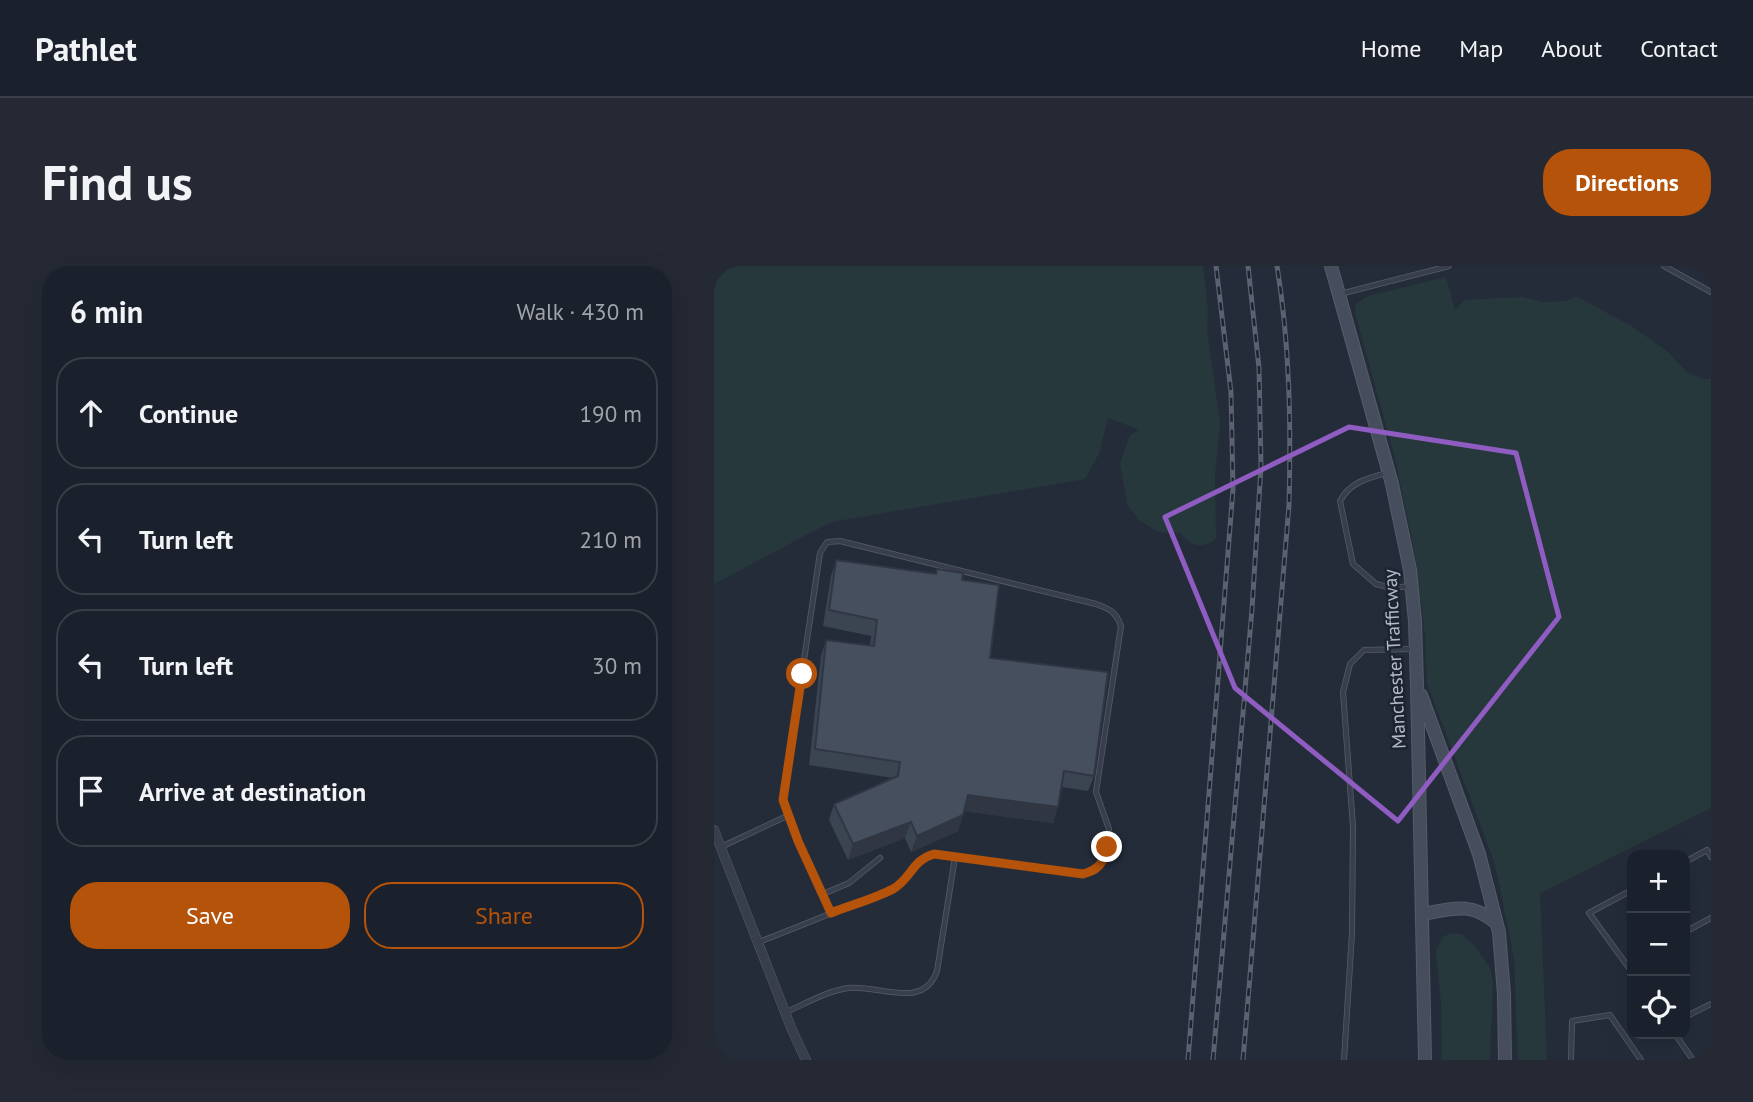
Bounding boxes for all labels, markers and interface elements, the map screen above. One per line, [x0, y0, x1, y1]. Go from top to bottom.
text: Pathlet [35, 27, 137, 70]
text: Home [1361, 33, 1421, 64]
text: Map [1459, 33, 1503, 64]
text: About [1541, 33, 1602, 64]
text: Contact [1640, 33, 1718, 64]
button: Directions [1543, 149, 1711, 216]
text: Find us [42, 150, 193, 214]
text: 6 min [70, 292, 143, 331]
text: Walk · 430 m [517, 297, 644, 326]
icon: ahead [72, 394, 110, 432]
text: Continue [139, 397, 238, 430]
text: 190 m [580, 399, 642, 428]
icon: left [72, 520, 110, 558]
text: Turn left [139, 523, 233, 556]
text: 210 m [580, 525, 642, 554]
street label: Manchester Trafficway [1377, 568, 1411, 749]
icon: left [72, 646, 110, 684]
text: Turn left [139, 649, 233, 682]
text: 30 m [592, 651, 642, 680]
route start [786, 658, 817, 689]
icon: arrive [72, 772, 110, 810]
text: Arrive at destination [139, 775, 366, 808]
route end [1091, 831, 1122, 862]
map controls [1627, 850, 1690, 1039]
button: + [1627, 850, 1690, 913]
button: Save [70, 882, 350, 949]
button: Share [364, 882, 644, 949]
button: − [1627, 913, 1690, 976]
button: locate [1627, 976, 1690, 1039]

